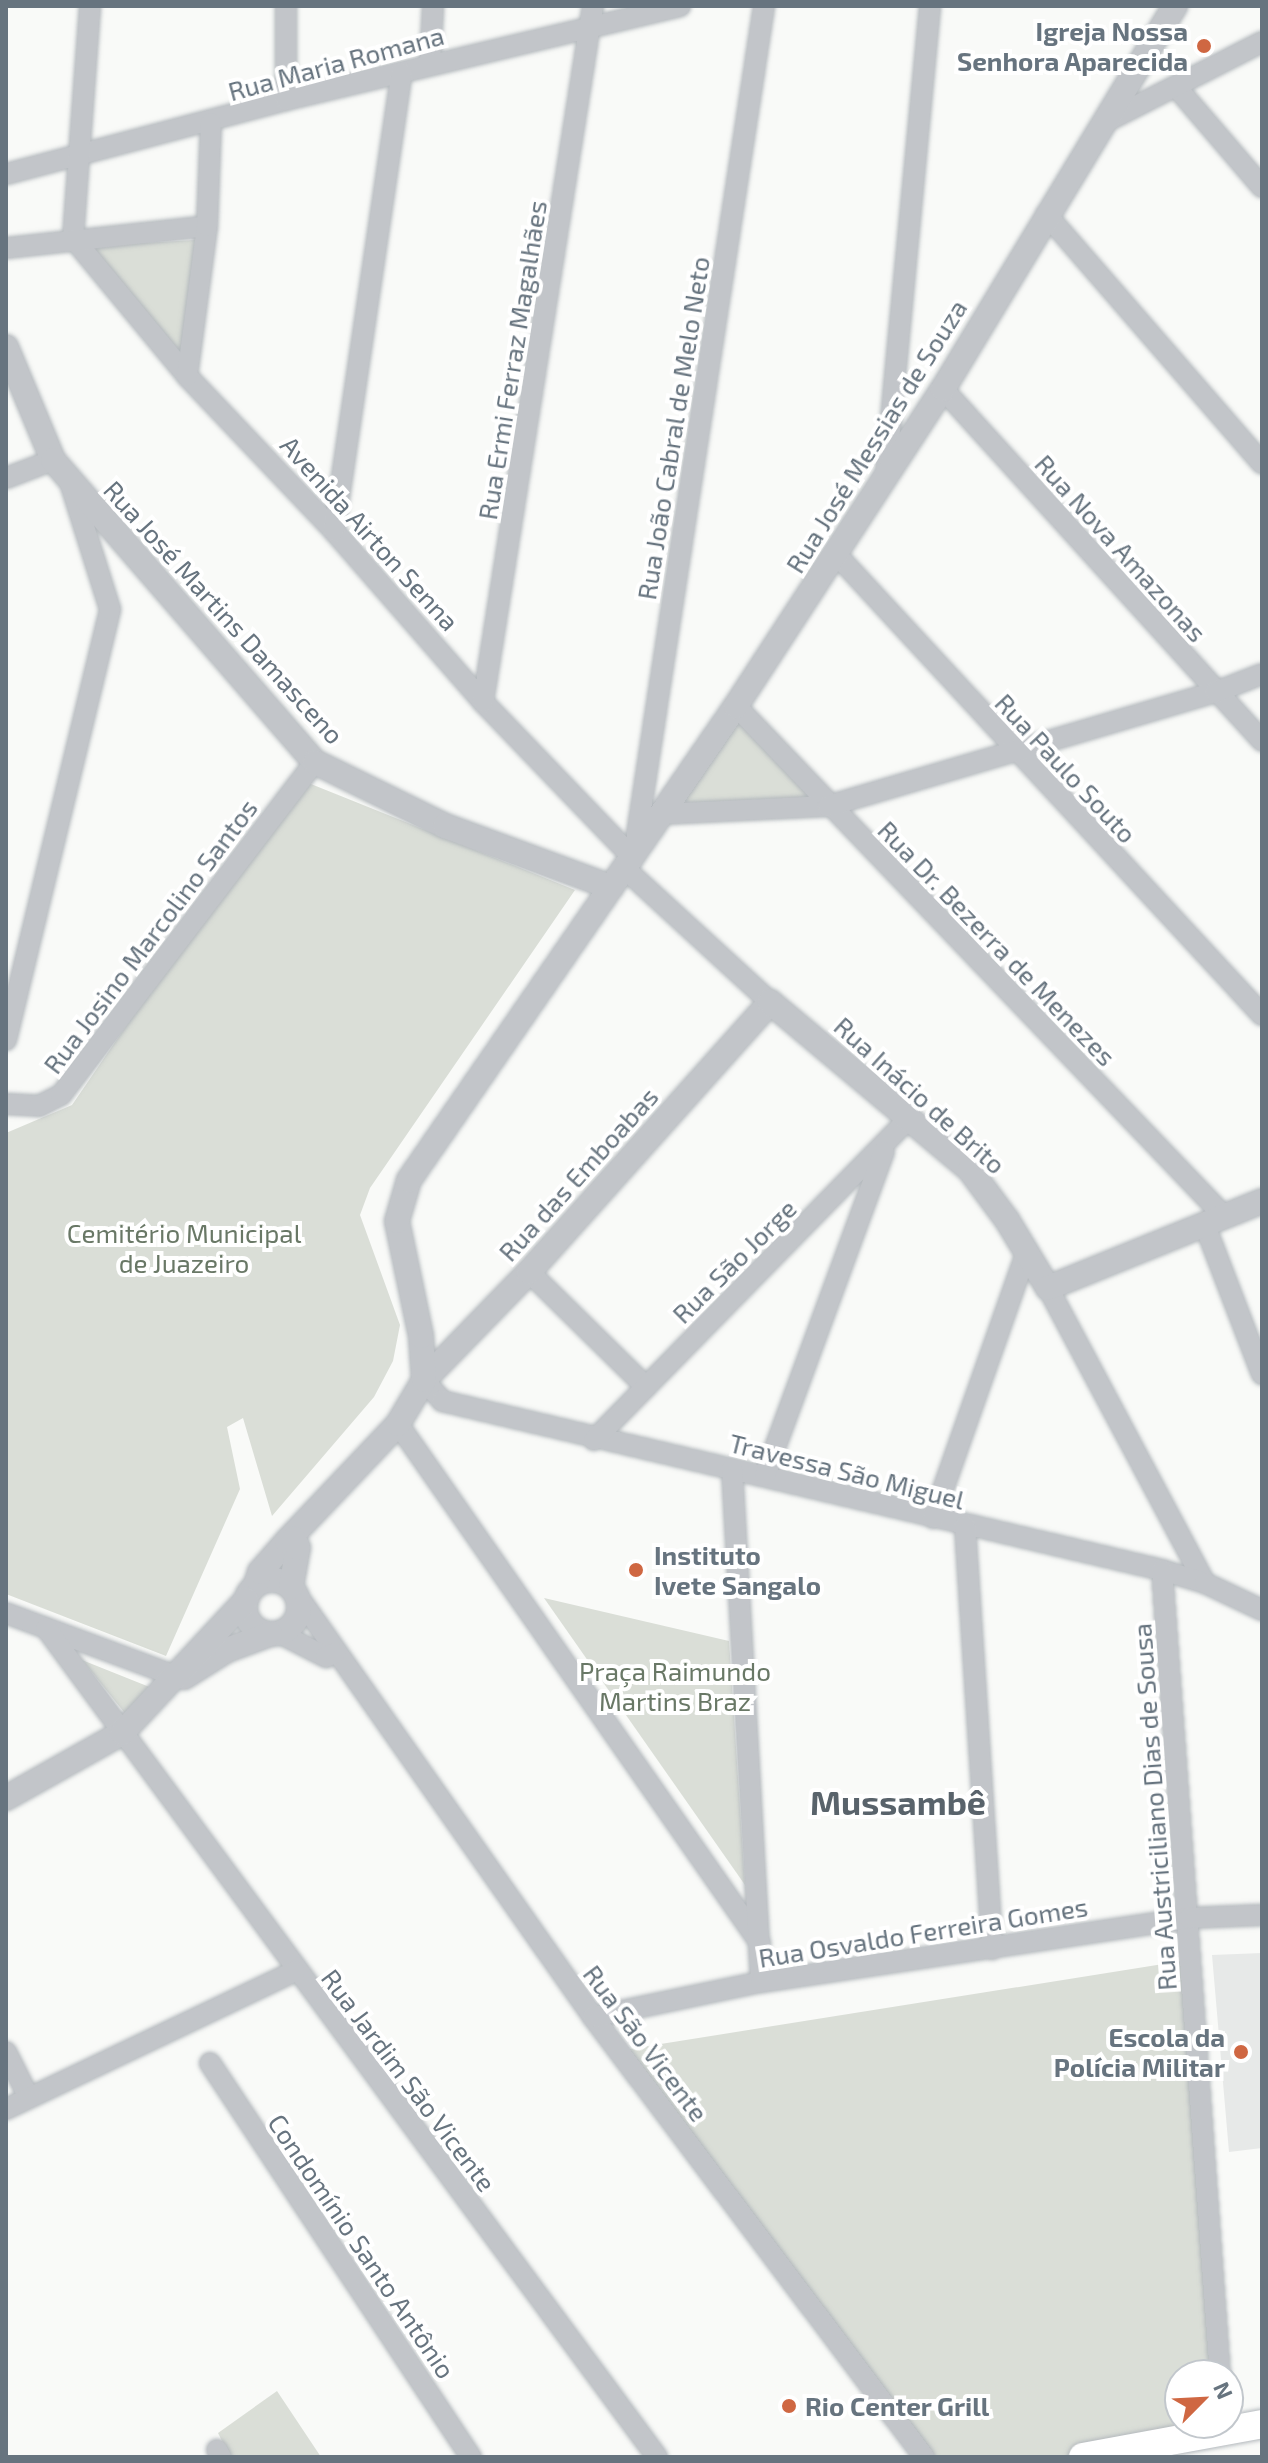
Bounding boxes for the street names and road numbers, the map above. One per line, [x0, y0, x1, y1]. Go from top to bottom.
street label: Rua Maria Romana [225, 19, 447, 107]
street label: Rua Ermi Ferraz Magalhães [471, 198, 553, 522]
street label: Rua João Cabral de Melo Neto [630, 254, 716, 602]
street label: Rua José Messias de Souza [779, 293, 973, 579]
street label: Avenida Airton Senna [274, 429, 466, 637]
street label: Rua Nova Amazonas [1029, 448, 1213, 648]
street label: Rua José Martins Damasceno [97, 474, 351, 750]
street label: Rua Paulo Souto [989, 687, 1143, 849]
street label: Rua Josino Marcolino Santos [36, 792, 264, 1080]
street label: Rua Dr. Bezerra de Menezes [872, 814, 1122, 1072]
street label: Rua Inácio de Brito [828, 1010, 1012, 1180]
street label: Rua das Emboabas [492, 1081, 664, 1267]
street label: Rua São Jorge [665, 1192, 803, 1330]
street label: Travessa São Miguel [726, 1427, 968, 1515]
street label: Rua Austriciliano Dias de Sousa [1126, 1622, 1182, 1992]
street label: Rua Osvaldo Ferreira Gomes [756, 1891, 1090, 1973]
street label: Rua São Vicente [577, 1958, 715, 2128]
street label: Rua Jardim São Vicente [315, 1962, 503, 2198]
street label: Condomínio Santo Antônio [262, 2108, 462, 2384]

